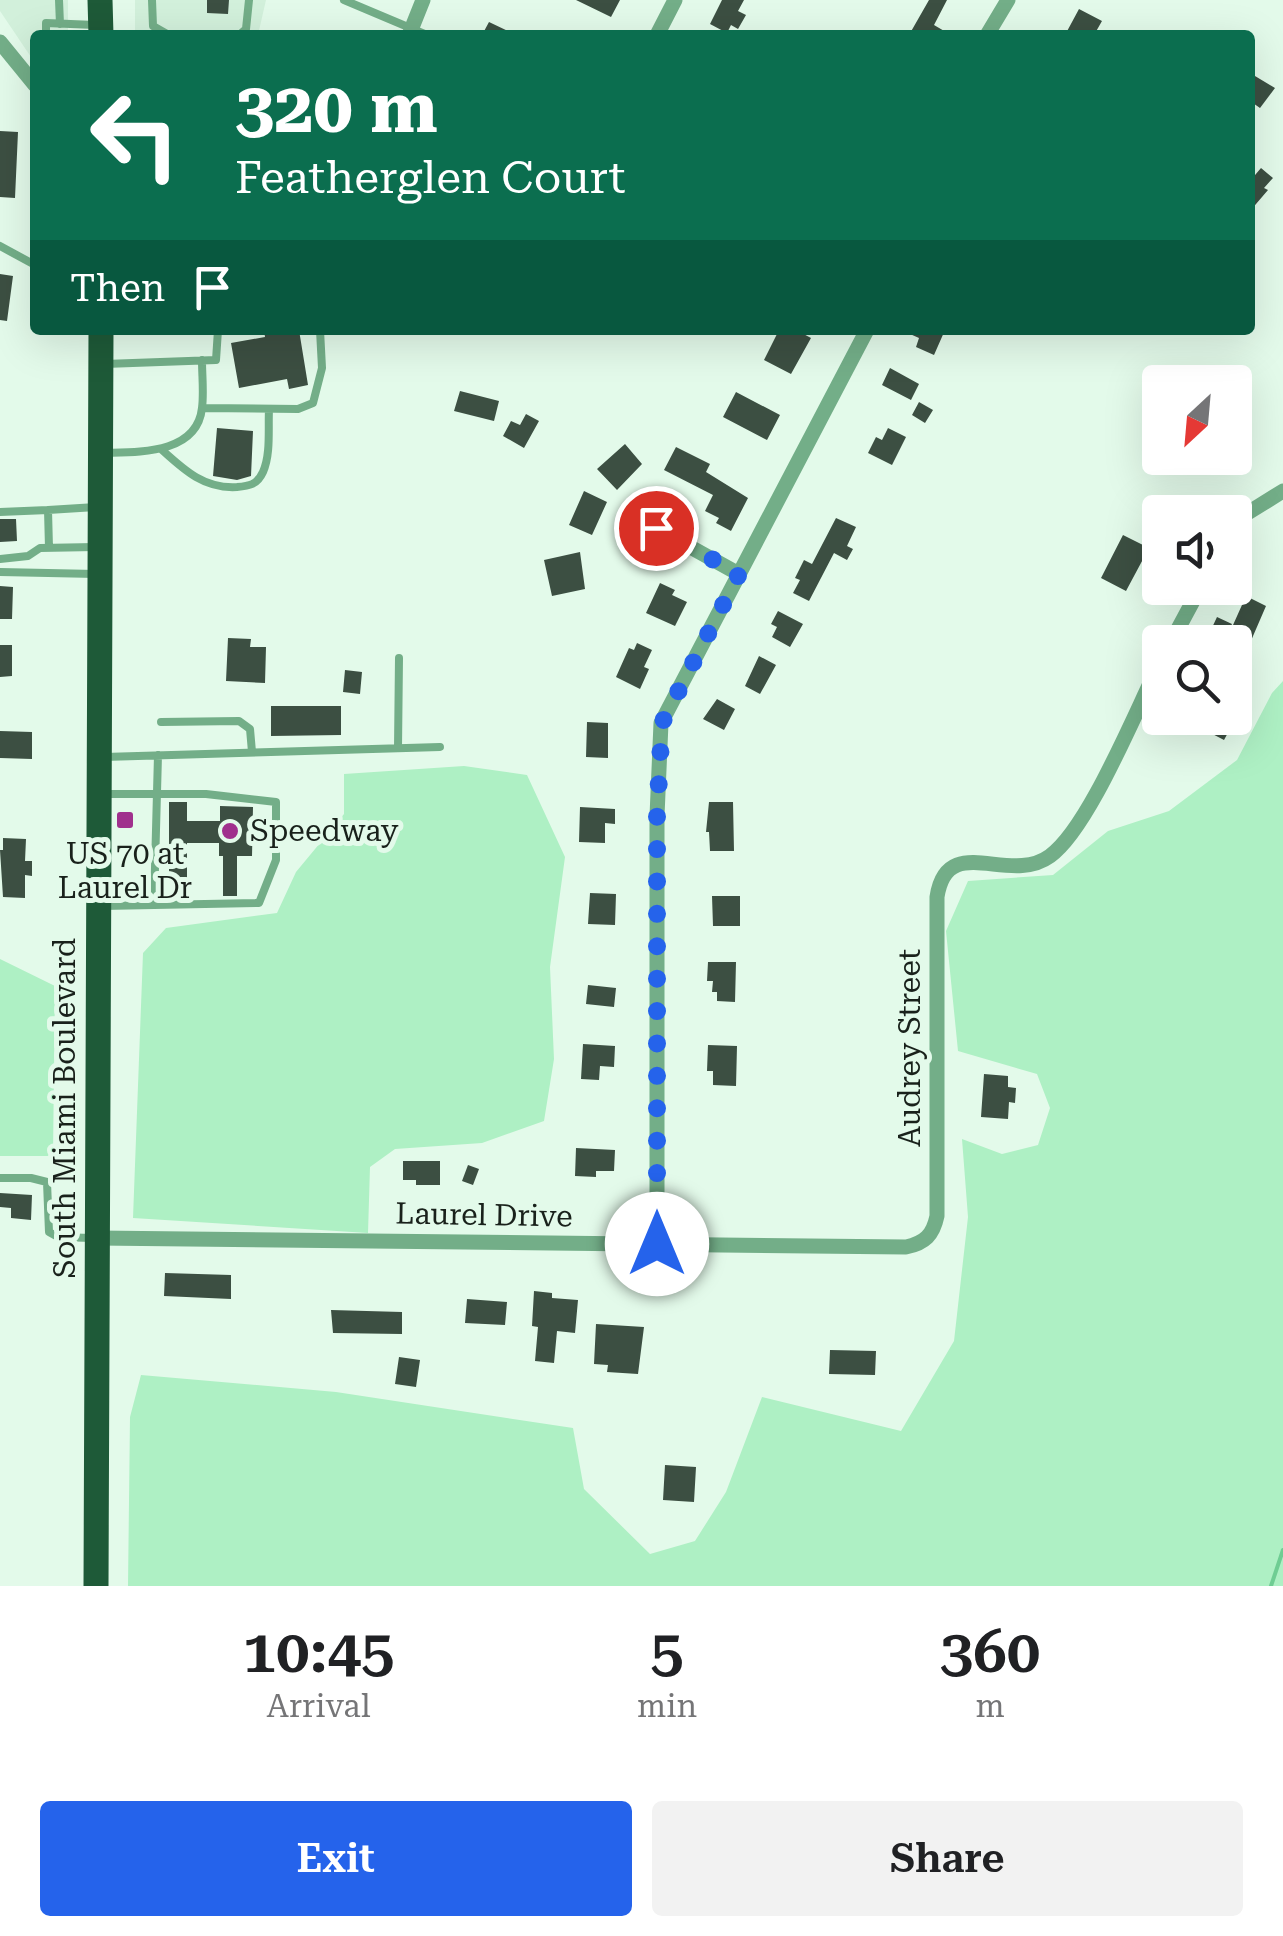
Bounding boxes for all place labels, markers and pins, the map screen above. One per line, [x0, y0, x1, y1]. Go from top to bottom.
pin [614, 486, 699, 571]
marker: US 70 at Laurel Dr [114, 809, 136, 831]
place label: Speedway [250, 813, 399, 848]
marker: Speedway [219, 820, 241, 842]
place label: US 70 at Laurel Dr [58, 836, 192, 905]

